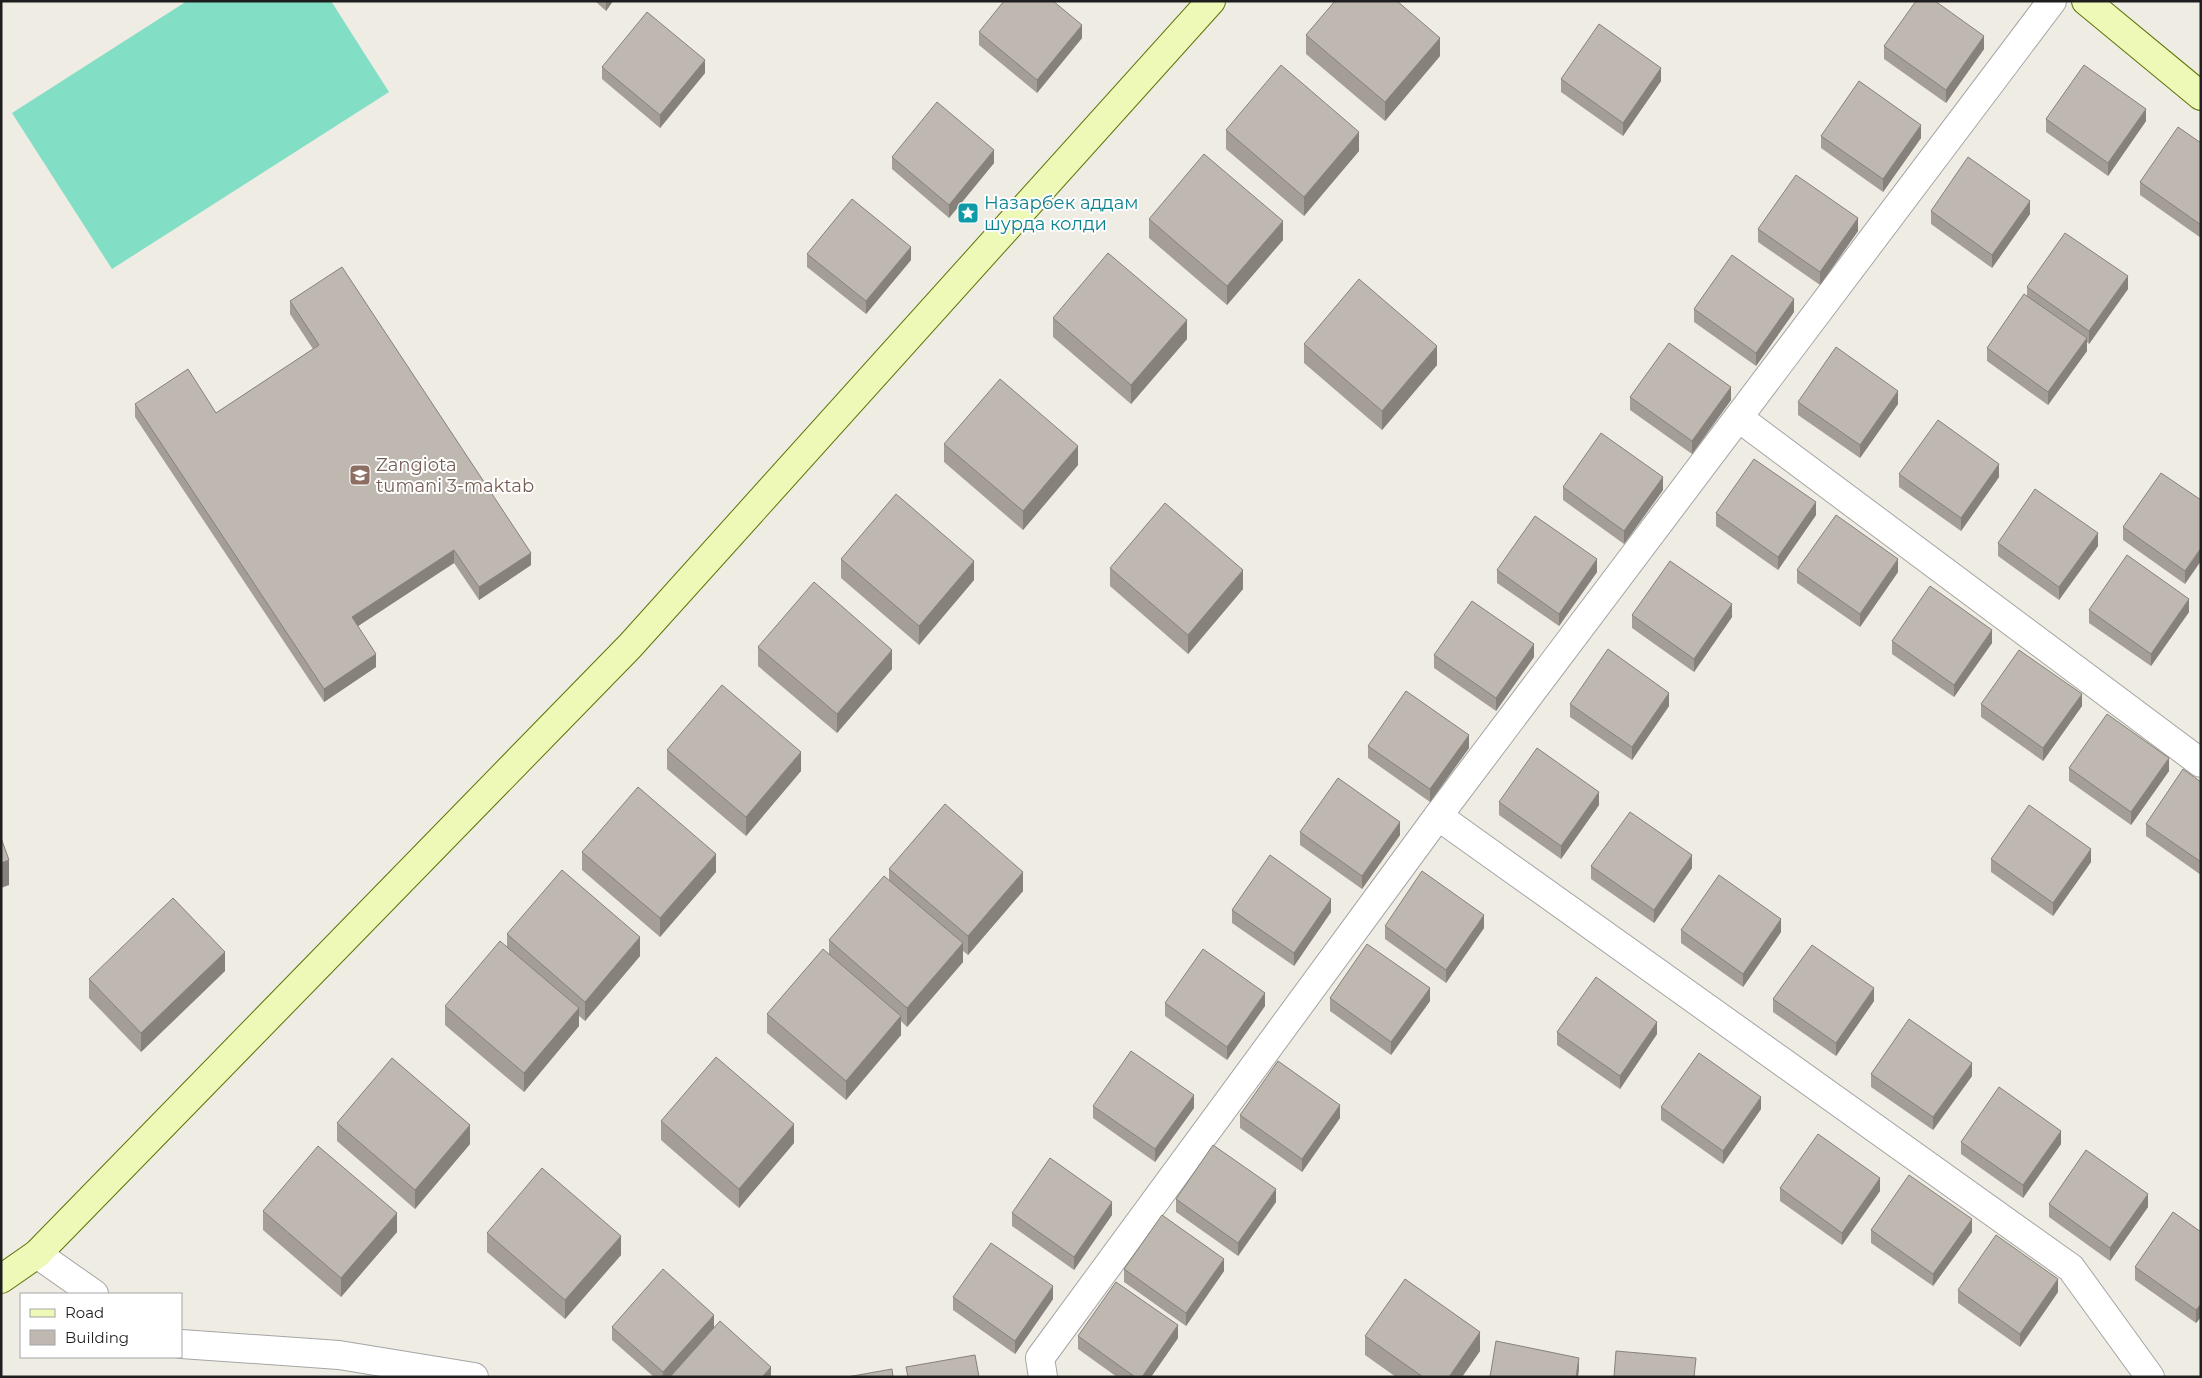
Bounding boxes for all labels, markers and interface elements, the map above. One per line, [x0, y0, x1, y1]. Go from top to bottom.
place label: Назарбек аддам шурда колди [984, 192, 1139, 235]
place icon: Назарбек аддам шурда колди [956, 201, 980, 225]
place label: Zangiota tumani 3-maktab [376, 454, 534, 497]
school or university icon: Zangiota tumani 3-maktab [348, 463, 372, 487]
legend [20, 1293, 182, 1358]
text: Road [65, 1303, 104, 1322]
text: Building [65, 1328, 129, 1347]

